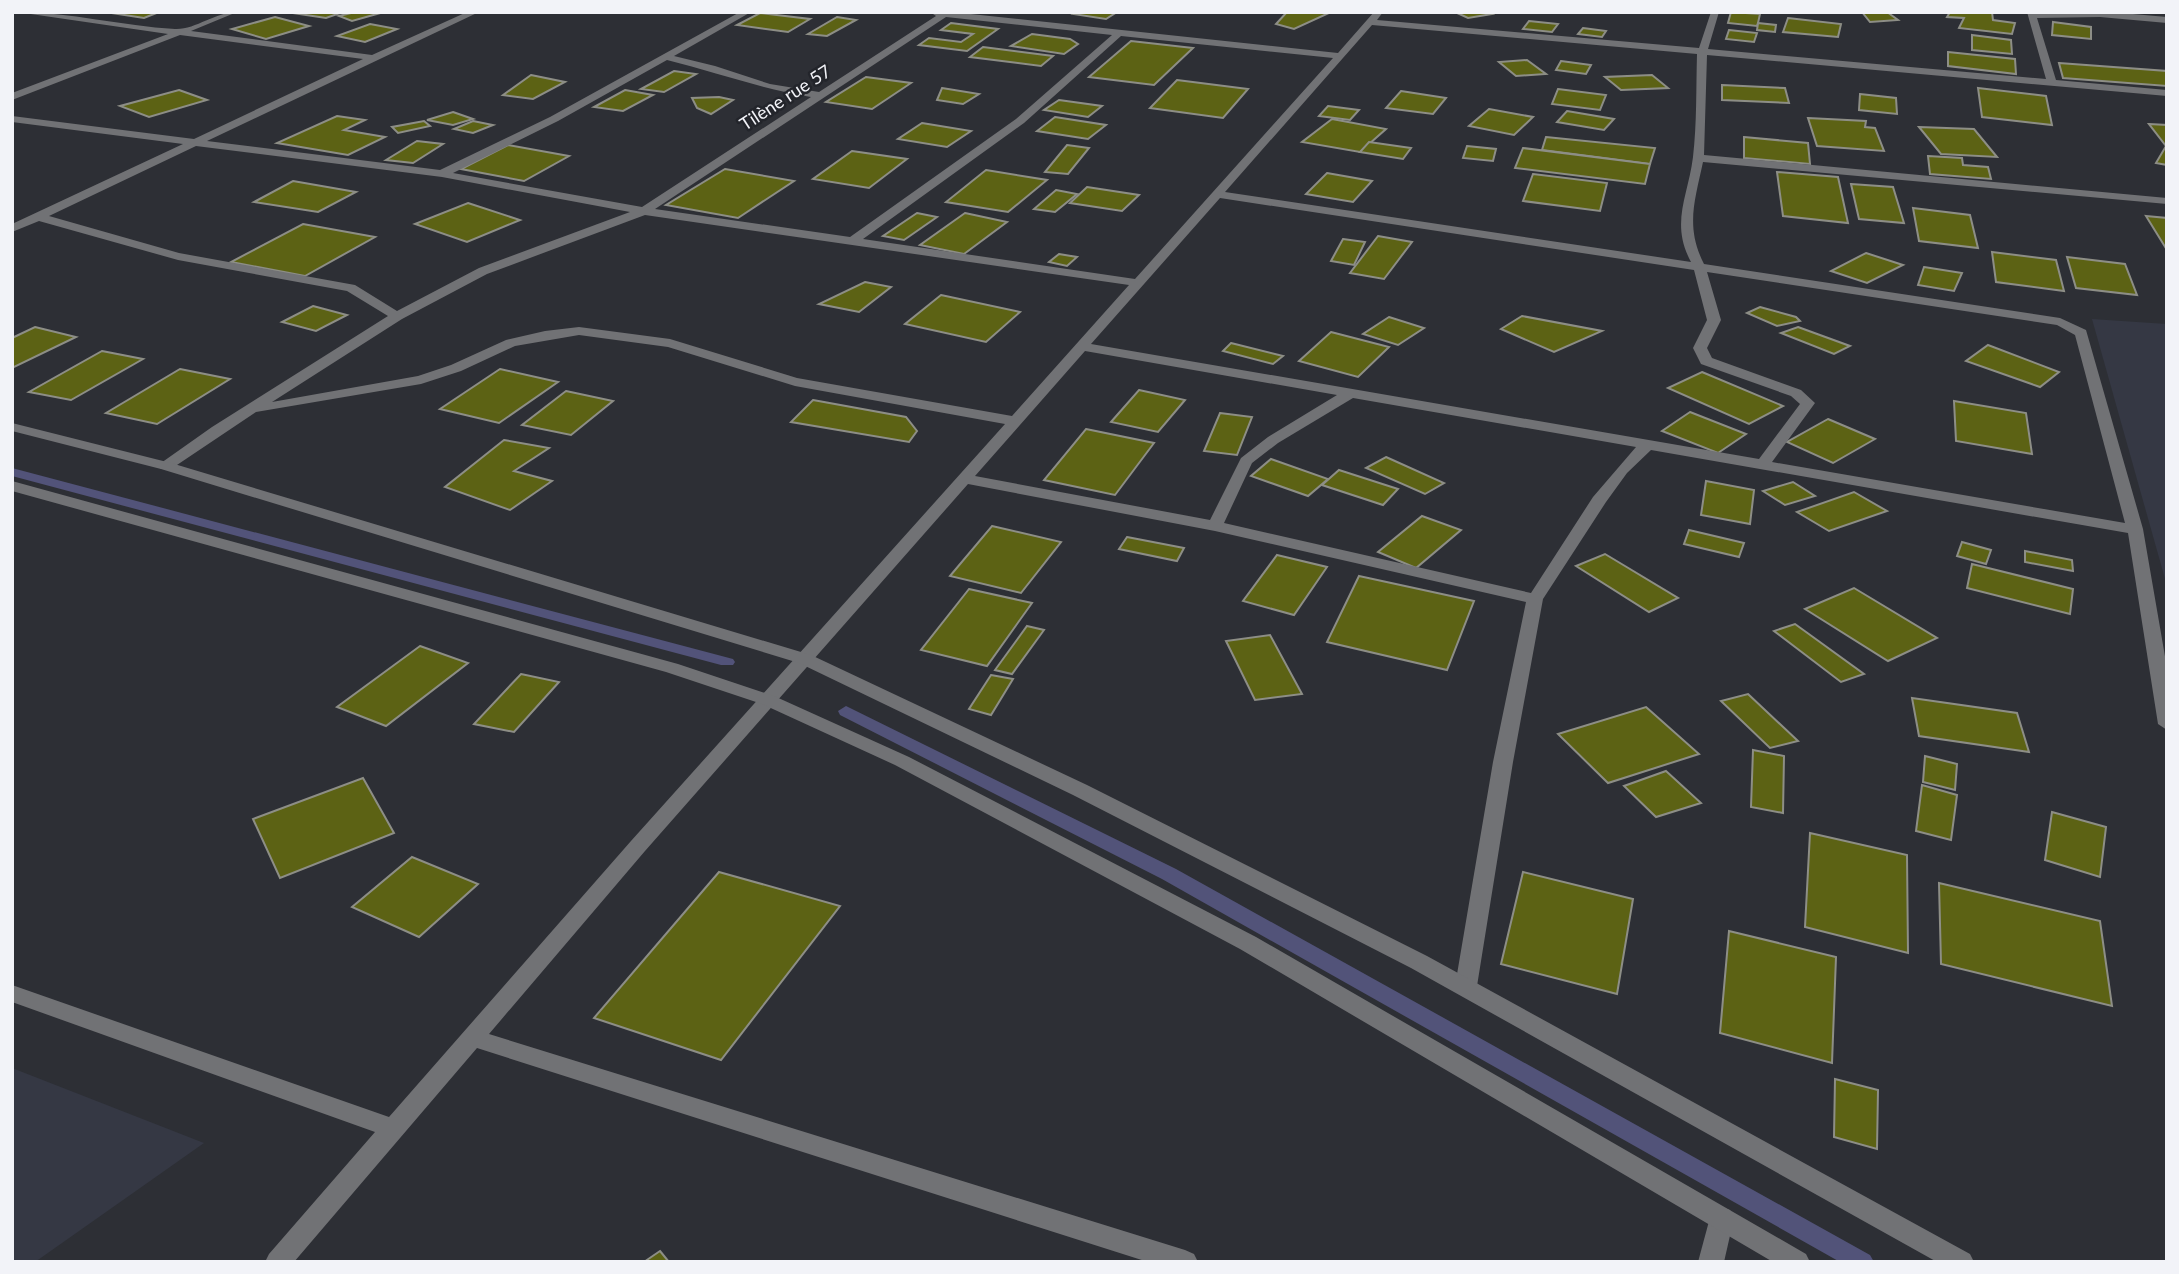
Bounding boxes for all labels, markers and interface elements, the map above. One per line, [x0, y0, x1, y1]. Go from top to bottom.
street label: Tilène rue 57 [735, 59, 835, 135]

